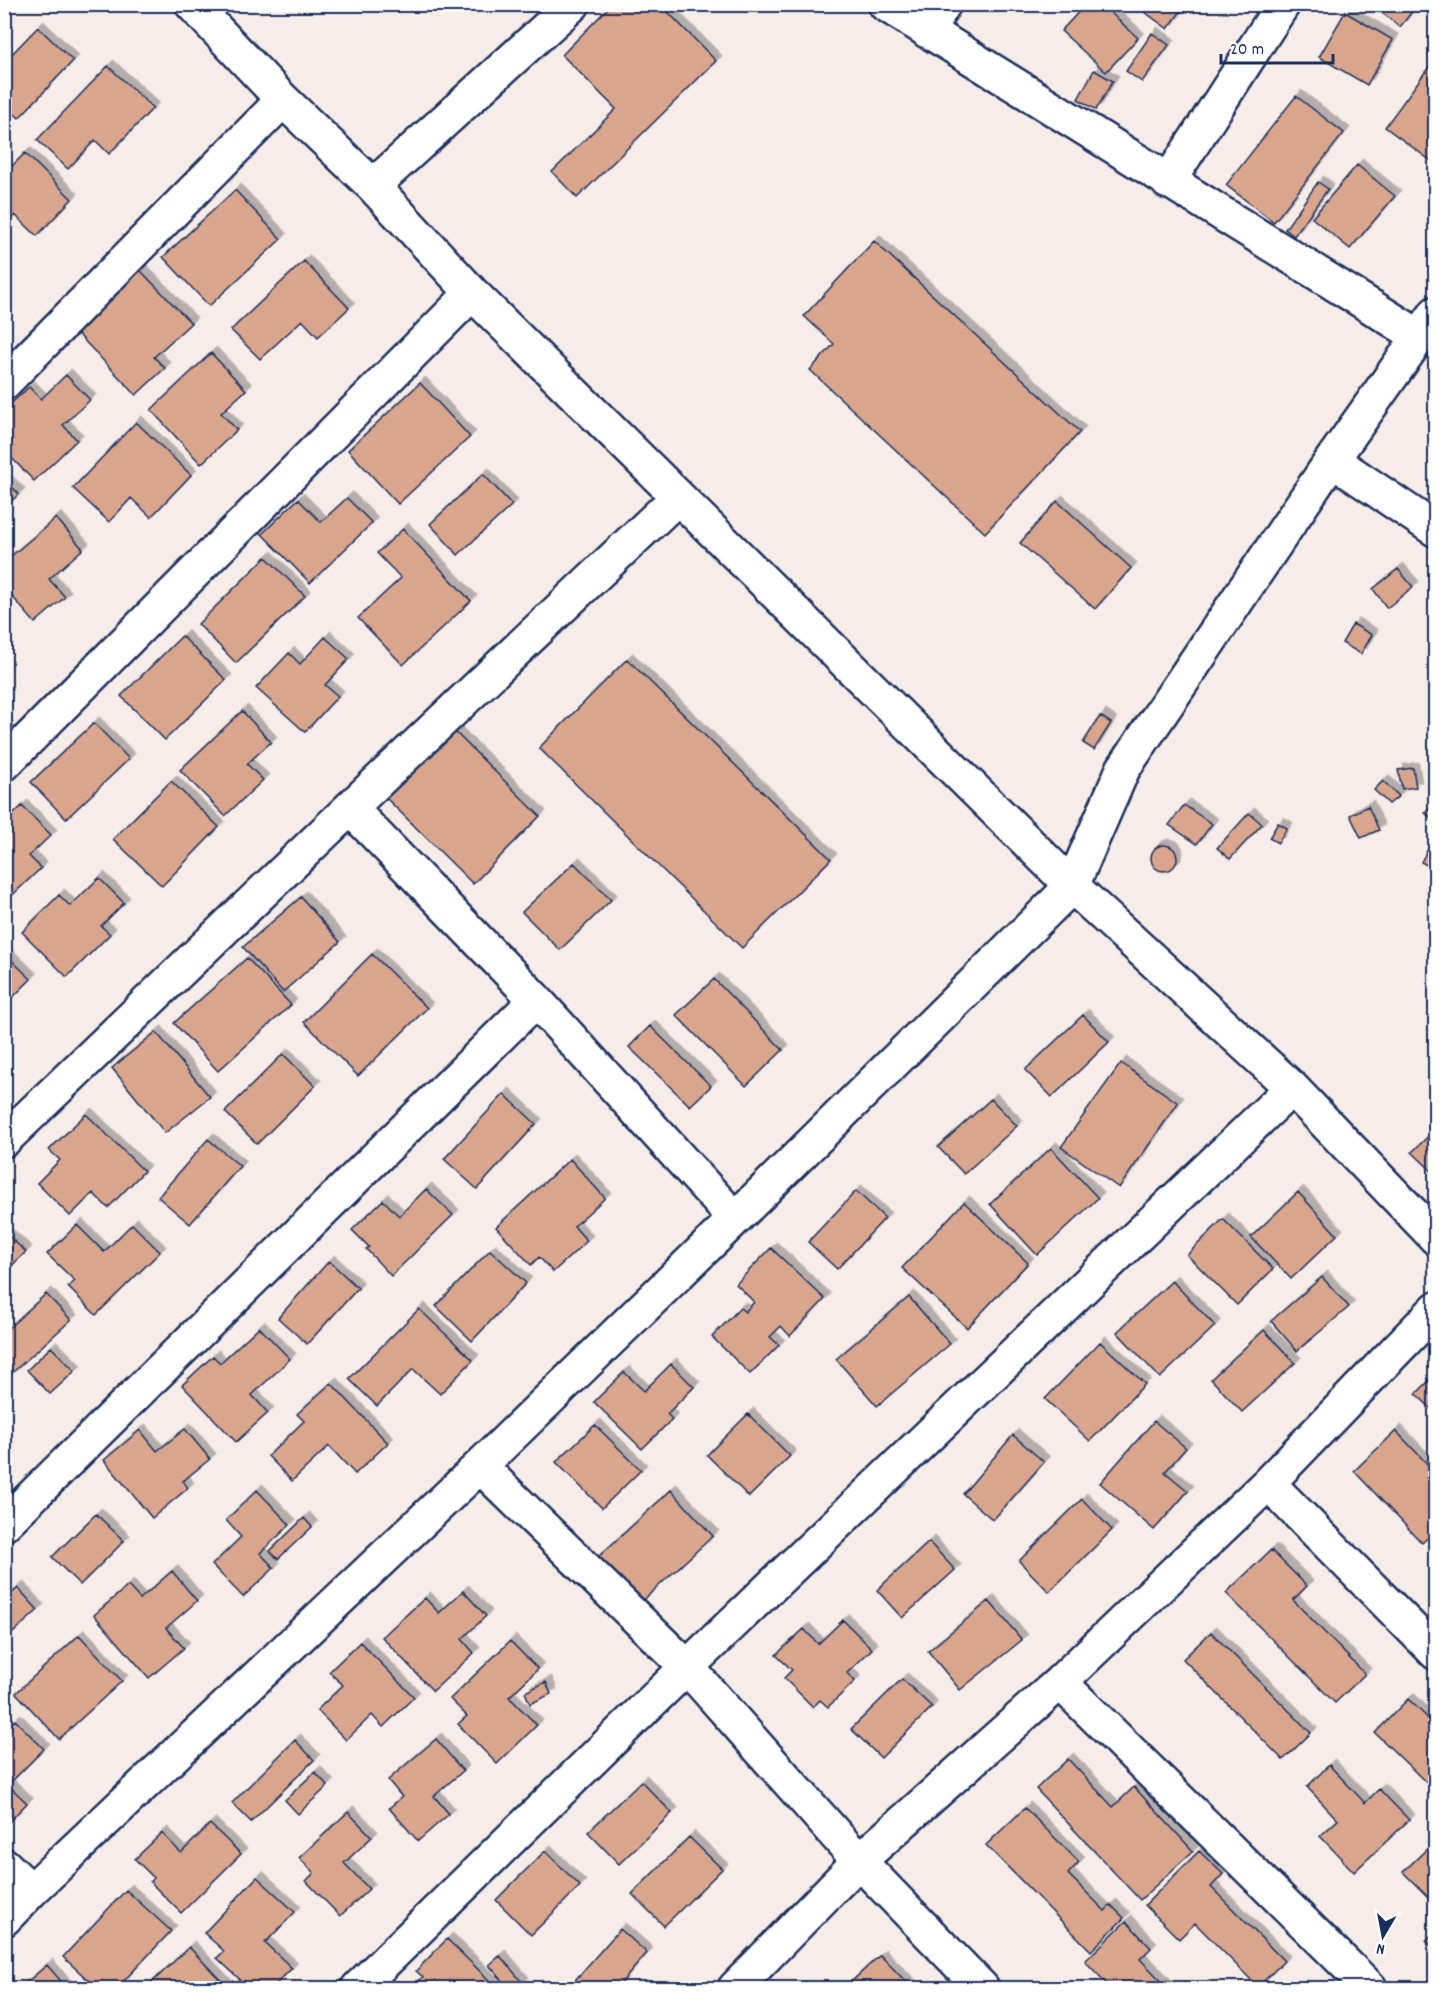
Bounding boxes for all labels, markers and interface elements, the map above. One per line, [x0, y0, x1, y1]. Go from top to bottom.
scale bar [1221, 27, 1334, 65]
text: 20 m [1230, 38, 1264, 63]
north arrow [1353, 1906, 1413, 1966]
text: N [1375, 1936, 1387, 1960]

